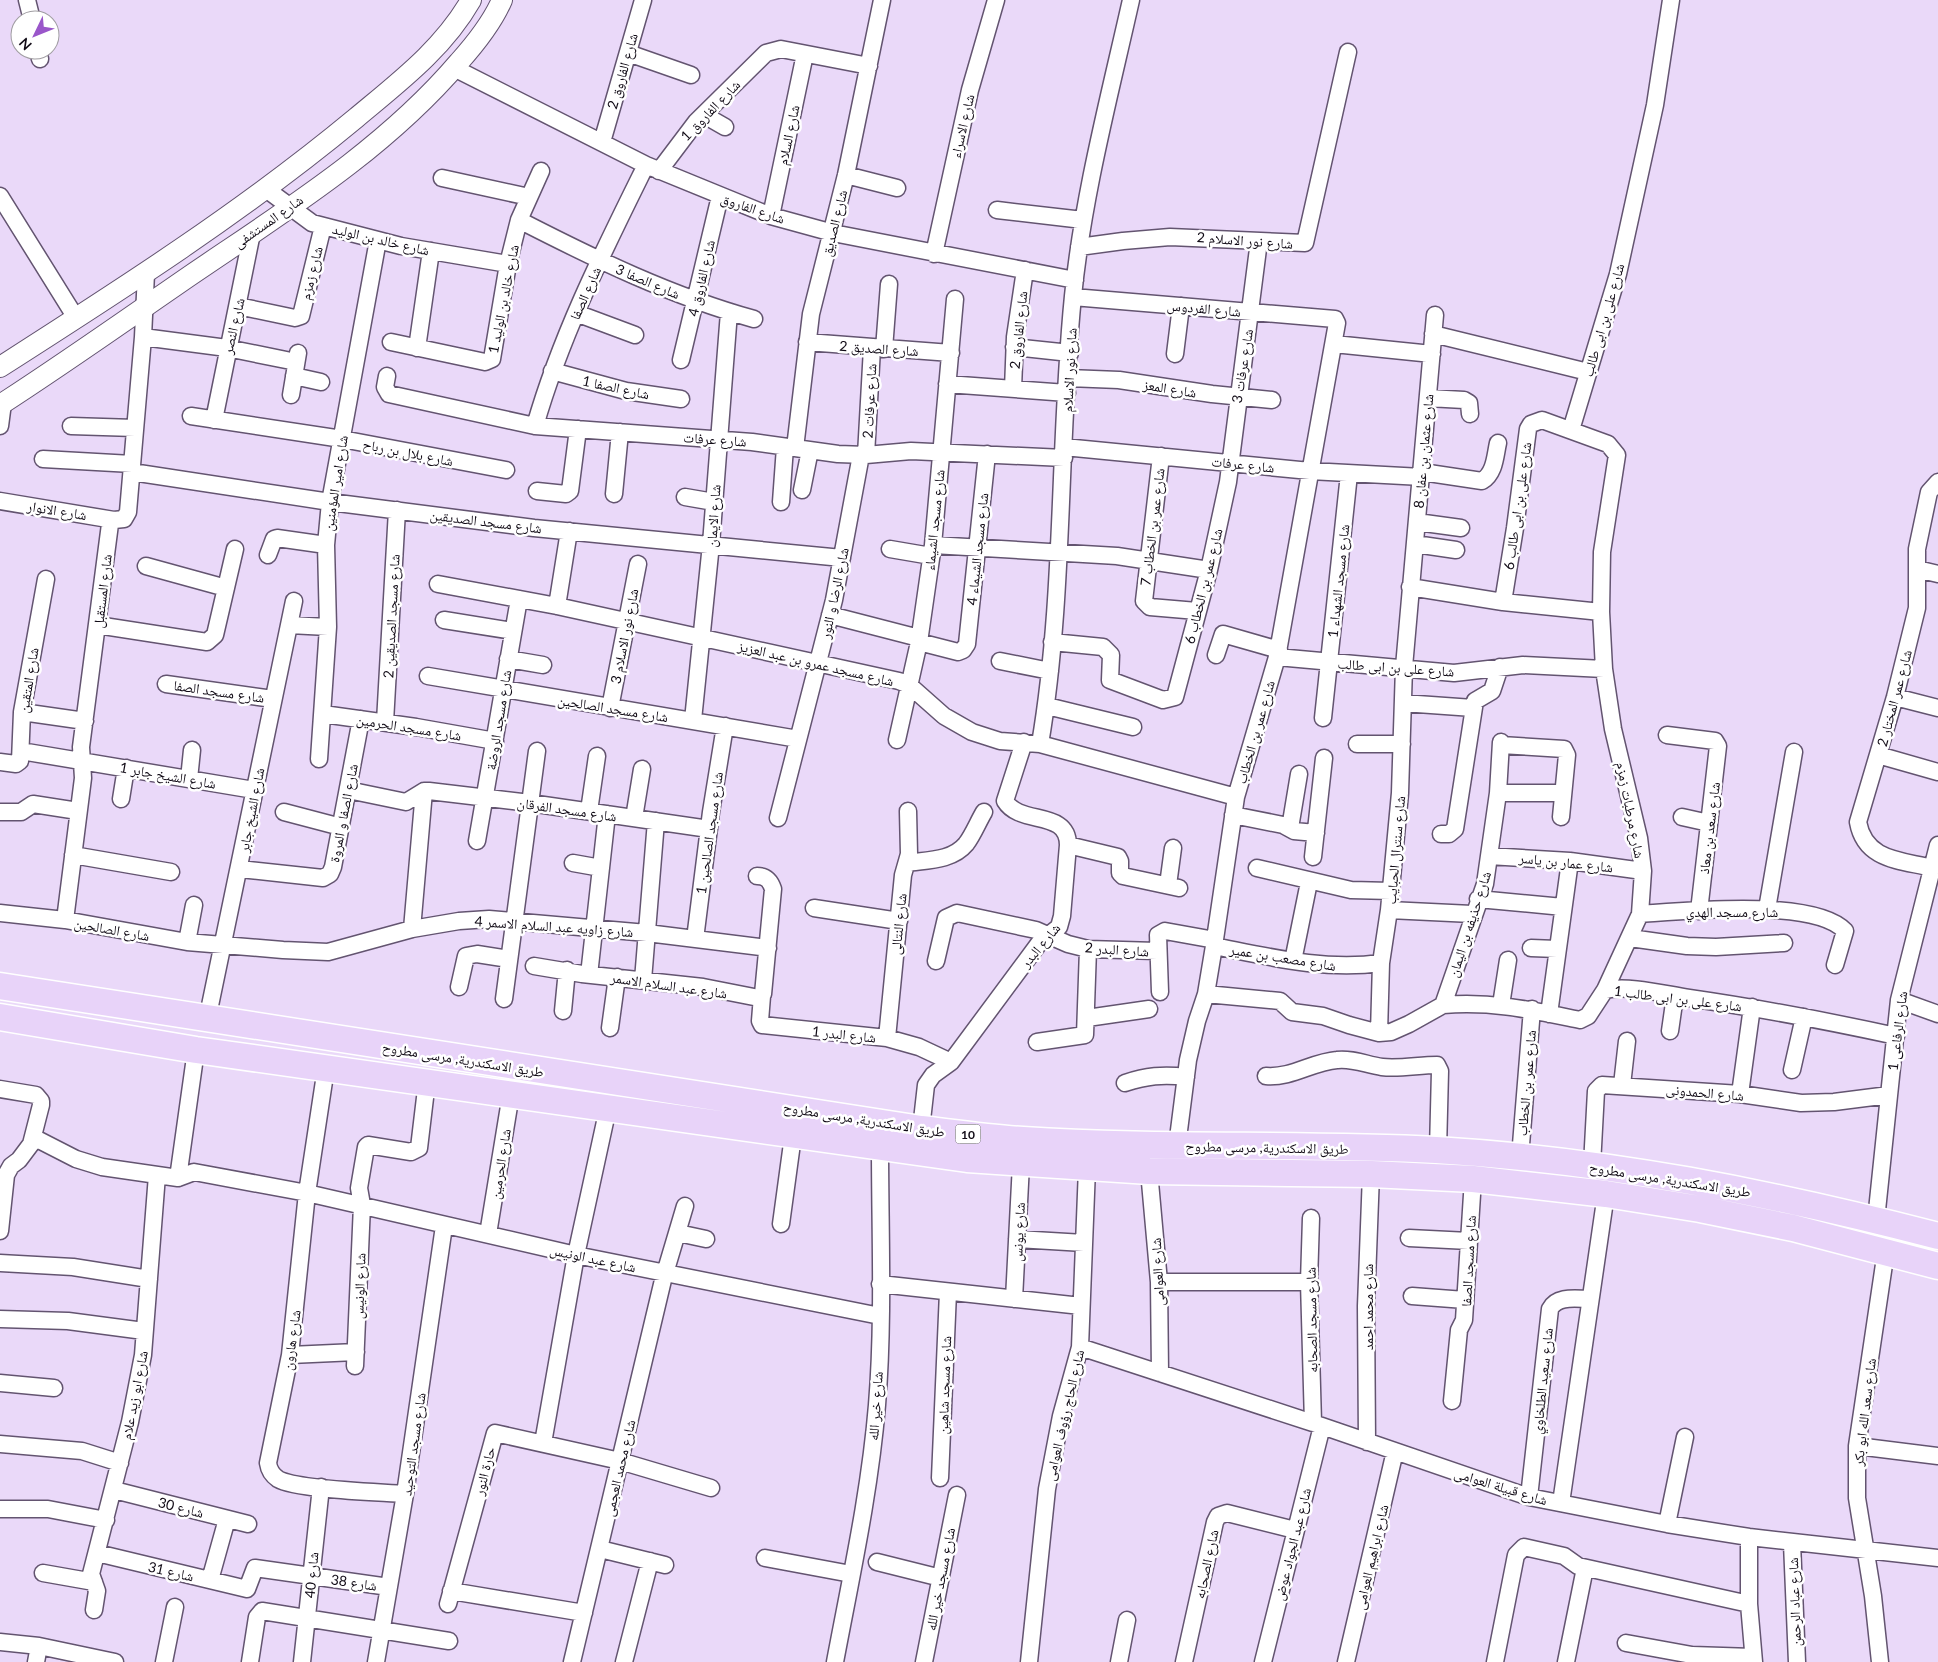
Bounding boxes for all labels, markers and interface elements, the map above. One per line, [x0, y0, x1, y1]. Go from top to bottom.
north arrow [10, 10, 60, 60]
street label: شارع الفاروق 2 [603, 31, 643, 111]
text: N [15, 34, 35, 54]
street label: شارع الفاروق 1 [677, 76, 745, 145]
street label: شارع الاسراء [946, 92, 980, 160]
street label: شارع السلام [773, 103, 805, 167]
street label: شارع الصديق [818, 188, 852, 258]
street label: شارع الفاروق [718, 189, 787, 229]
street label: شارع المستشفى [230, 191, 307, 253]
street label: شارع خالد بن الوليد [330, 220, 431, 260]
street label: شارع نور الاسلام 2 [1196, 228, 1294, 254]
street label: شارع الفاروق 4 [684, 238, 720, 318]
street label: شارع خالد بن الوليد 1 [484, 243, 524, 355]
street label: شارع زمزم [296, 245, 328, 302]
street label: شارع الصفا 3 [613, 260, 683, 304]
street label: شارع على بن ابى طالب [1579, 261, 1629, 379]
street label: شارع الصفا [566, 264, 606, 323]
street label: شارع الفاروق 2 [1005, 290, 1033, 370]
street label: شارع النصر [218, 296, 250, 357]
street label: شارع الفردوس [1166, 296, 1242, 322]
street label: شارع نور الاسلام [1058, 327, 1082, 413]
street label: شارع عرفات 3 [1228, 328, 1258, 405]
street label: شارع الصديق 2 [839, 337, 919, 361]
street label: شارع عرفات 2 [859, 363, 881, 439]
street label: شارع الصفا 1 [581, 372, 651, 404]
street label: شارع المعز [1141, 375, 1198, 403]
street label: شارع عثمان بن عفان 8 [1410, 393, 1438, 509]
street label: شارع عرفات [683, 428, 747, 452]
street label: شارع امير المؤمنين [319, 434, 353, 532]
street label: شارع بلال بن رباح [361, 435, 455, 471]
street label: شارع على بن ابى طالب 6 [1500, 441, 1536, 571]
street label: شارع عرفات [1210, 452, 1275, 478]
street label: شارع عمر بن الخطاب 7 [1136, 467, 1170, 587]
street label: شارع مسجد الشيماء [920, 469, 950, 572]
street label: شارع الايمان [702, 484, 726, 548]
street label: شارع مسجد الشيماء 4 [963, 492, 993, 606]
street label: شارع الانوار [25, 497, 88, 525]
street label: شارع مسجد الصديقين [429, 506, 543, 538]
street label: شارع مسجد الشهداء 1 [1324, 523, 1354, 639]
street label: شارع عمر بن الخطاب 6 [1180, 526, 1228, 646]
street label: شارع الرضا و النور [816, 546, 854, 642]
street label: شارع المستقبل [89, 553, 117, 629]
street label: شارع مسجد الصديقين 2 [379, 553, 405, 679]
street label: شارع نور الاسلام 3 [606, 587, 644, 685]
street label: شارع مسجد عمرو بن عبد العزيز [735, 637, 896, 691]
street label: شارع المتقين [14, 646, 44, 714]
street label: شارع عمر المختار 2 [1873, 648, 1917, 749]
street label: شارع على بن ابى طالب [1337, 654, 1455, 682]
street label: شارع مسجد الروضة [482, 669, 516, 772]
street label: شارع مسجد الصفا [172, 676, 266, 708]
street label: شارع عمر بن الخطاب [1232, 678, 1280, 786]
street label: شارع مسجد الصالحين [556, 691, 669, 727]
street label: شارع مسجد الحرمين [355, 710, 463, 746]
street label: شارع الشيخ جابر 1 [118, 758, 217, 794]
street label: شارع مرطبات زمزم [1611, 760, 1649, 860]
street label: شارع الصفا و المروة [325, 762, 363, 864]
street label: شارع الشيخ جابر [234, 766, 269, 855]
street label: شارع مسجد الصالحين 1 [692, 771, 728, 896]
street label: شارع سعد بن معاذ [1695, 781, 1725, 875]
street label: شارع مسجد الفرقان [516, 794, 618, 826]
street label: شارع سنترال الحبايب [1382, 795, 1410, 905]
street label: شارع عمار بن ياسر [1517, 849, 1614, 877]
street label: شارع حذيفه بن اليمان [1444, 869, 1496, 980]
street label: شارع النتالى [886, 892, 912, 956]
street label: شارع مسجد الهدي [1686, 903, 1778, 923]
street label: شارع زاويه عبد السلام الاسمر 4 [474, 912, 634, 942]
street label: شارع الصالحين [73, 914, 151, 946]
street label: شارع البدر [1016, 919, 1065, 973]
street label: شارع البدر 2 [1084, 938, 1150, 962]
street label: شارع مصعب بن عمير [1227, 940, 1337, 976]
street label: شارع عبد السلام الاسمر [608, 968, 728, 1004]
street label: شارع على بن ابى طالب 1 [1613, 982, 1743, 1016]
street label: شارع الرفاعى 1 [1884, 990, 1912, 1072]
street label: شارع البدر 1 [811, 1022, 877, 1048]
street label: شارع عمر بن الخطاب [1513, 1029, 1541, 1137]
street label: طريق الاسكندرية, مرسى مطروح [381, 1038, 545, 1082]
street label: شارع الحمدونى [1665, 1080, 1745, 1106]
street label: طريق الاسكندرية, مرسى مطروح [782, 1098, 946, 1142]
road number: 10 [956, 1124, 980, 1144]
street label: شارع الحرمين [486, 1128, 516, 1201]
street label: طريق الاسكندرية, مرسى مطروح [1185, 1137, 1349, 1159]
street label: طريق الاسكندرية, مرسى مطروح [1588, 1158, 1752, 1202]
street label: شارع يونس [1008, 1202, 1030, 1262]
street label: شارع مسجد الصفا [1457, 1215, 1481, 1307]
street label: شارع العوامى [1147, 1237, 1169, 1306]
street label: شارع عبد الونيس [548, 1241, 638, 1277]
street label: شارع الونيس [349, 1253, 371, 1319]
street label: شارع محمد احمد [1359, 1264, 1378, 1350]
street label: شارع مسجد الصحابه [1302, 1267, 1322, 1373]
street label: شارع هارون [278, 1309, 306, 1372]
street label: شارع سعيد الطلخاوي [1528, 1327, 1560, 1436]
street label: شارع مسجد شاهين [934, 1335, 956, 1435]
street label: شارع الحاج رؤوف العوامى [1041, 1348, 1089, 1483]
street label: شارع ابو زيد علام [117, 1349, 153, 1441]
street label: شارع سعد الله ابو بكر [1849, 1357, 1881, 1468]
street label: شارع خير الله [864, 1371, 888, 1441]
street label: شارع مسجد التوحيد [397, 1391, 431, 1497]
street label: شارع محمد العجمى [600, 1418, 640, 1518]
street label: حارة النور [470, 1445, 499, 1498]
street label: شارع قبيلة العوامى [1452, 1464, 1550, 1510]
street label: شارع عبد الجواد عوض [1270, 1486, 1316, 1603]
street label: شارع 30 [156, 1493, 206, 1523]
street label: شارع ابراهيم العوامى [1351, 1503, 1393, 1612]
street label: شارع مسجد خير الله [922, 1526, 960, 1632]
street label: شارع الصحابه [1190, 1528, 1224, 1601]
street label: شارع 40 [301, 1551, 323, 1599]
street label: شارع 31 [146, 1557, 196, 1586]
street label: شارع عباد الرحمن [1784, 1557, 1806, 1647]
street label: شارع 38 [330, 1570, 378, 1596]

